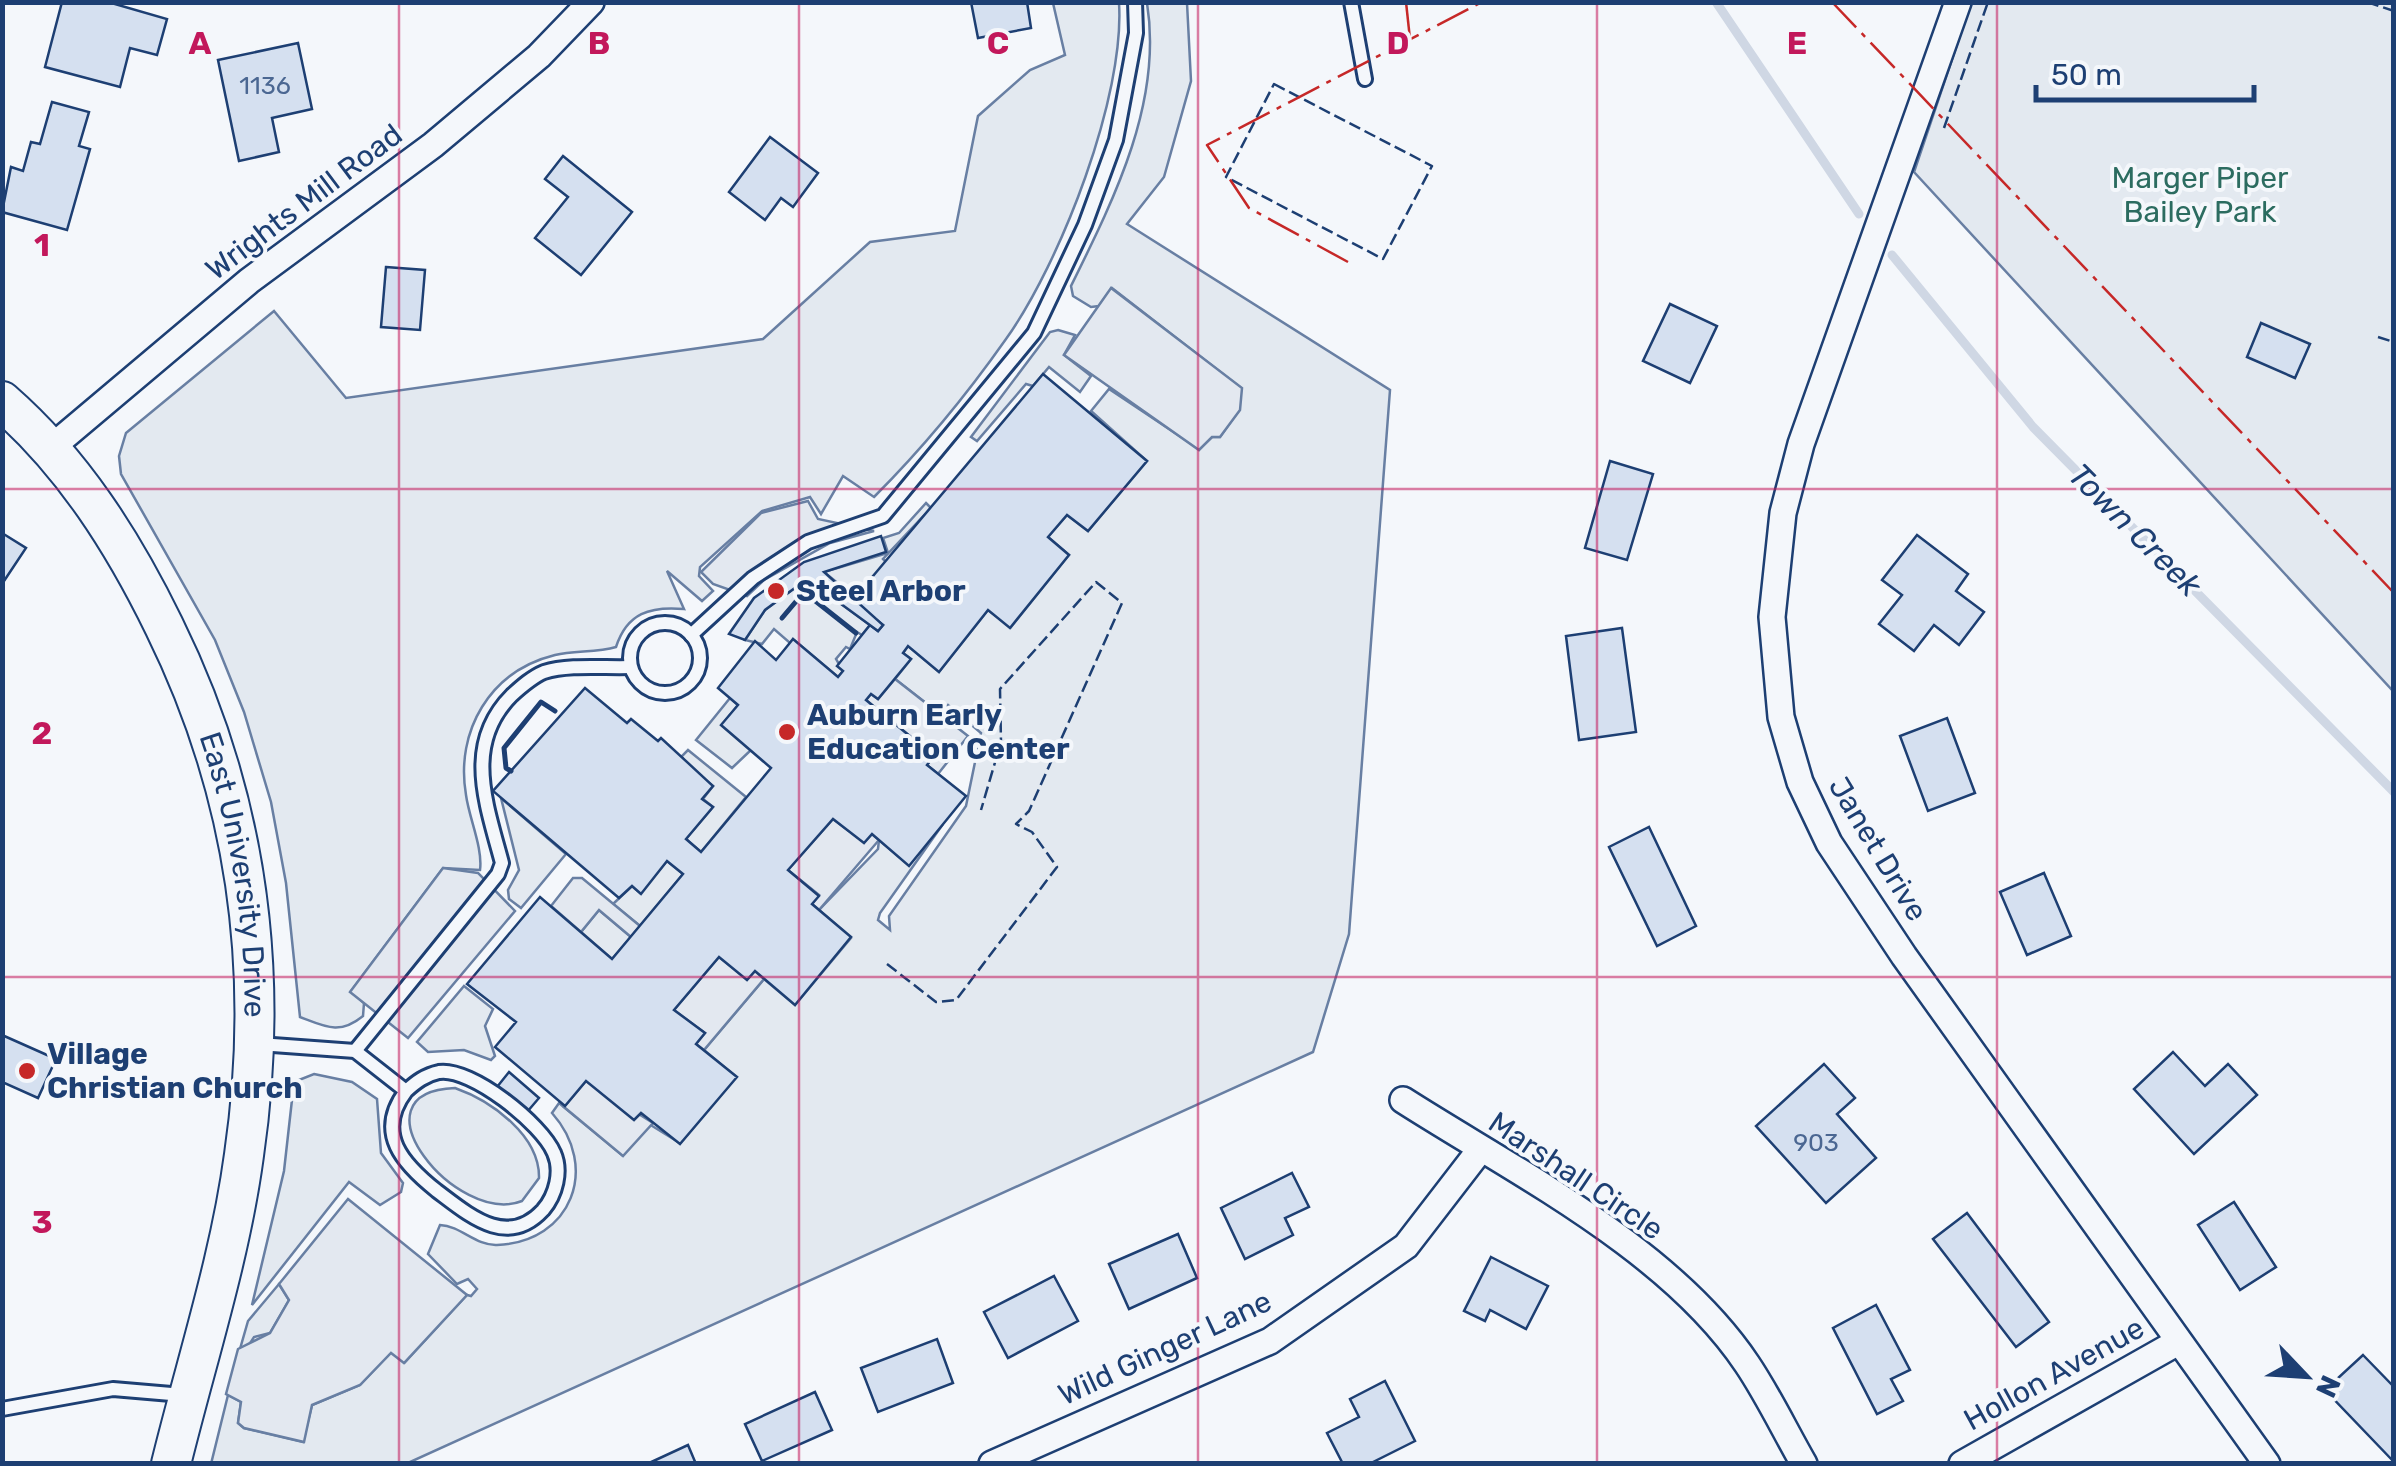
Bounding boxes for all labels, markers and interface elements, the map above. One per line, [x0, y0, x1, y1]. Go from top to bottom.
text: A [189, 24, 212, 62]
text: B [588, 24, 610, 62]
text: C [987, 24, 1009, 62]
text: D [1387, 24, 1409, 62]
text: E [1787, 24, 1807, 62]
scale bar [2036, 40, 2254, 102]
text: 50 m [2051, 57, 2122, 93]
house number: 1136 [239, 71, 291, 100]
street label: Wrights Mill Road [199, 116, 409, 288]
park label: Marger Piper Bailey Park [2112, 160, 2289, 230]
text: 1 [34, 226, 50, 264]
water label: Town Creek [2061, 456, 2210, 605]
place label: Steel Arbor [796, 573, 966, 609]
marker: Steel Arbor [765, 580, 787, 602]
place label: Auburn Early Education Center [807, 697, 1070, 767]
text: 2 [32, 714, 52, 752]
marker: Auburn Early Education Center [776, 721, 798, 743]
street label: East University Drive [192, 727, 273, 1018]
street label: Janet Drive [1821, 770, 1935, 928]
place label: Village Christian Church [47, 1036, 303, 1106]
marker: Village Christian Church [16, 1060, 38, 1082]
street label: Marshall Circle [1482, 1104, 1670, 1248]
house number: 903 [1793, 1128, 1839, 1157]
text: 3 [31, 1203, 53, 1241]
street label: Wild Ginger Lane [1053, 1283, 1277, 1413]
street label: Hollon Avenue [1958, 1310, 2150, 1438]
north arrow [2256, 1326, 2356, 1426]
text: N [2309, 1370, 2347, 1402]

